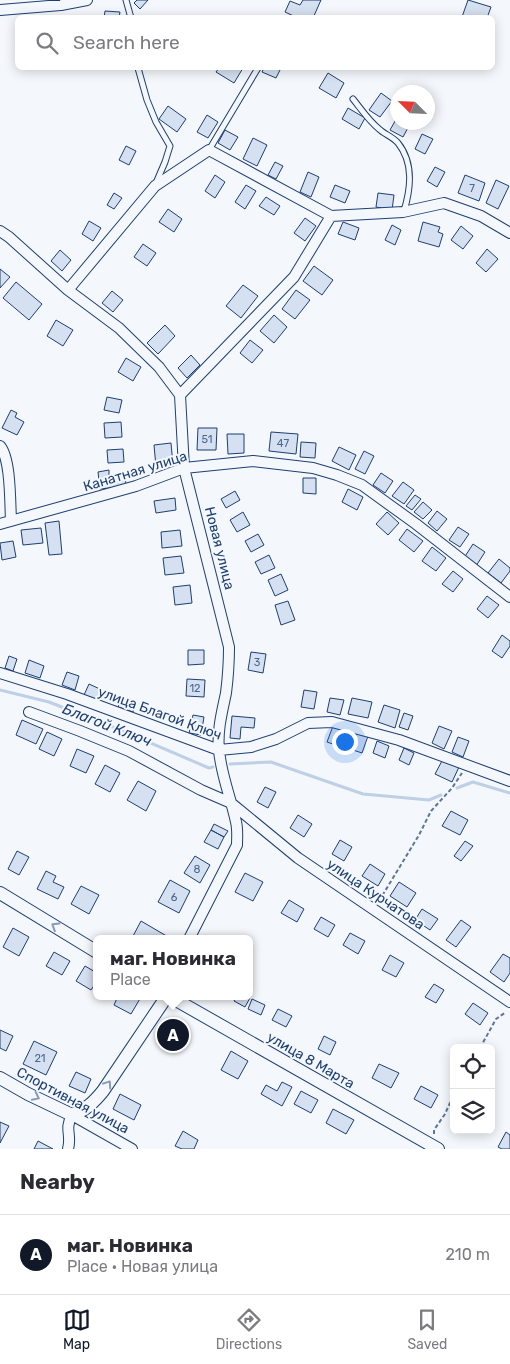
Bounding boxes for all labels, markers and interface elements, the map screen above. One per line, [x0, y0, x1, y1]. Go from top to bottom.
search box [15, 15, 495, 70]
icon: search [33, 29, 61, 57]
text: Search here [73, 31, 180, 54]
north arrow [390, 85, 435, 130]
house number: 7 [469, 182, 475, 195]
house number: 51 [201, 433, 213, 446]
house number: 47 [277, 437, 289, 450]
street label: Канатная улица [81, 448, 189, 495]
street label: Новая улица [201, 505, 238, 591]
house number: 3 [254, 656, 261, 669]
house number: 12 [189, 682, 201, 695]
street label: улица Благой Ключ [96, 683, 224, 743]
water label: Благой Ключ [60, 700, 154, 750]
your location [332, 729, 358, 755]
street label: улица Курчатова [324, 855, 428, 933]
house number: 8 [194, 863, 201, 876]
house number: 6 [171, 891, 178, 904]
one-way arrow [52, 923, 61, 933]
popup [93, 935, 253, 1000]
text: маг. Новинка [110, 947, 236, 970]
text: Place [110, 970, 151, 989]
pin: A [157, 1016, 189, 1054]
street label: улица 8 Марта [264, 1029, 357, 1092]
map controls [450, 1044, 495, 1134]
button: locate [450, 1044, 495, 1089]
house number: 21 [34, 1052, 46, 1065]
street label: Спортивная улица [14, 1064, 132, 1137]
one-way arrow [102, 1080, 111, 1089]
button: layers [450, 1089, 495, 1134]
one-way arrow [31, 1091, 40, 1102]
text: Nearby [20, 1169, 95, 1194]
text: маг. Новинка [67, 1234, 193, 1257]
text: A [30, 1245, 42, 1264]
text: 210 m [445, 1245, 490, 1264]
text: Place · Новая улица [67, 1257, 218, 1276]
tab: Map [63, 1306, 91, 1353]
tab: Directions [216, 1306, 282, 1353]
tab: Saved [407, 1306, 447, 1353]

